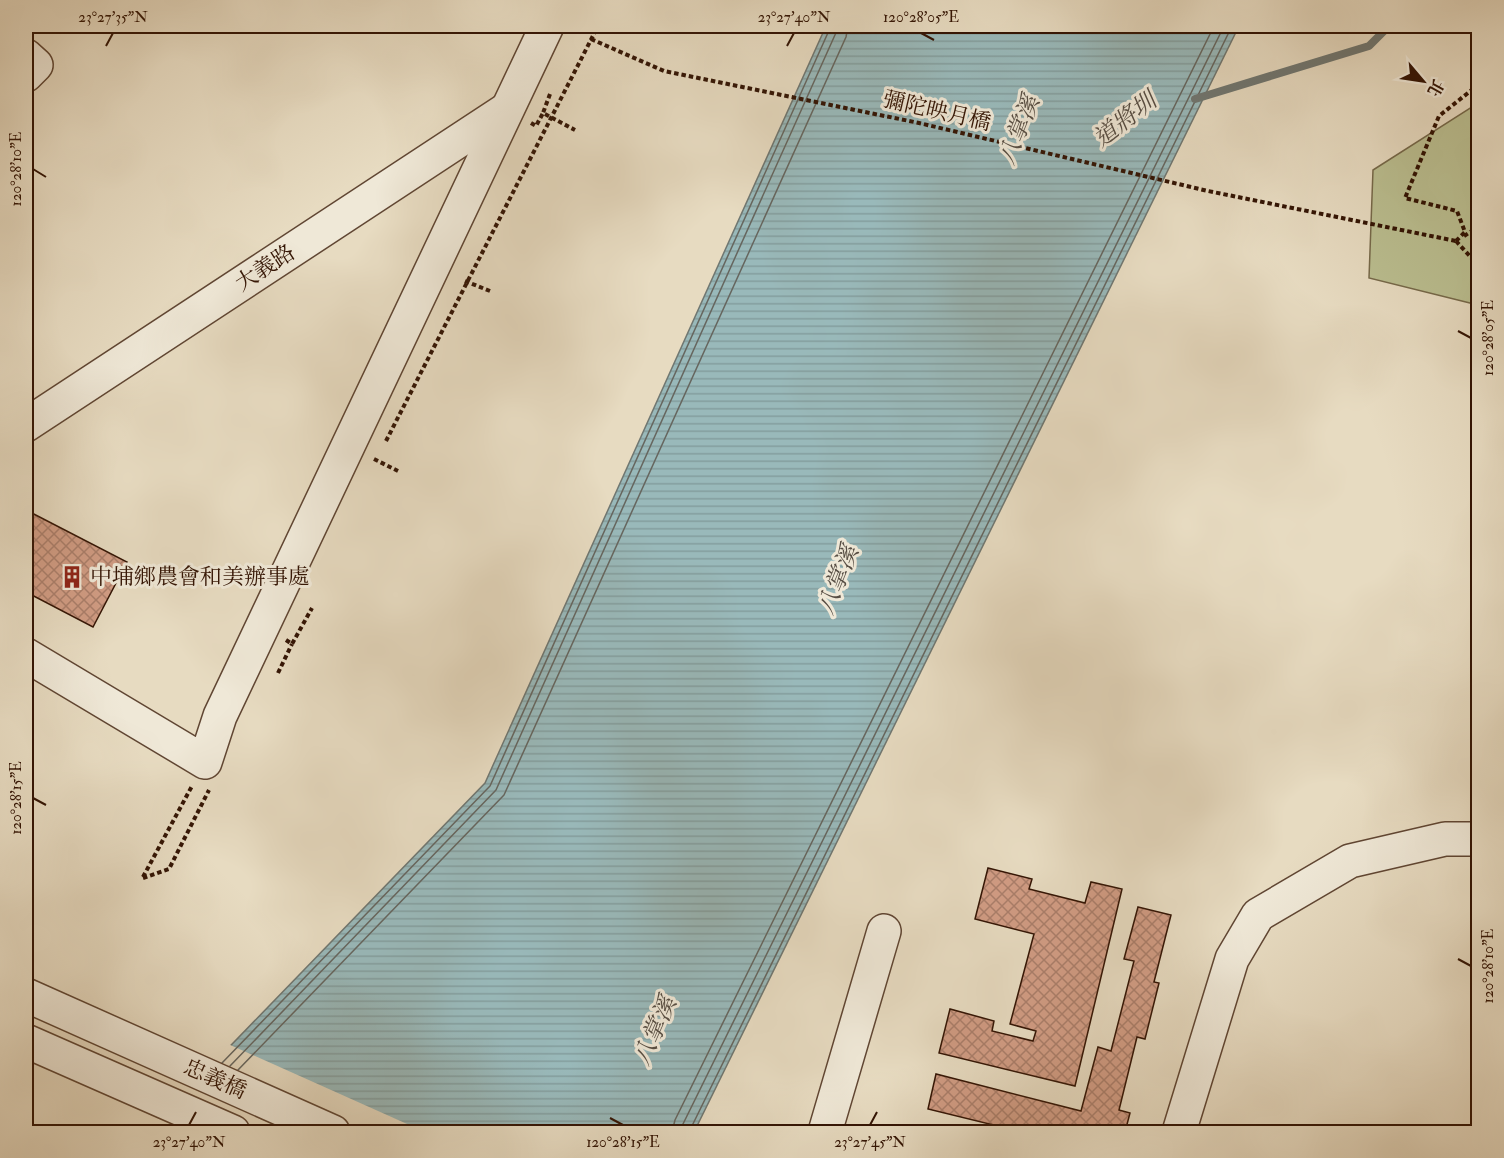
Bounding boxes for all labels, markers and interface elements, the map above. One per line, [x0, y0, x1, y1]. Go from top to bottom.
text: 23°27'35"N [78, 8, 148, 27]
text: 23°27'40"N [758, 8, 831, 27]
text: 120°28'05"E [883, 8, 959, 27]
north arrow [1393, 51, 1453, 111]
text: 北 [1423, 76, 1448, 100]
water label: 道將圳 [1087, 83, 1166, 154]
street label: 彌陀映月橋 [880, 85, 994, 137]
water label: 八掌溪 [991, 88, 1048, 169]
text: 120°28'10"E [7, 131, 26, 206]
street label: 大義路 [230, 238, 300, 298]
text: 120°28'05"E [1479, 300, 1498, 376]
water label: 八掌溪 [810, 538, 867, 619]
place label: 中埔鄉農會和美辦事處 [90, 563, 310, 591]
building icon: 中埔鄉農會和美辦事處 [59, 564, 85, 590]
text: 120°28'15"E [7, 761, 26, 835]
text: 120°28'10"E [1479, 928, 1498, 1003]
water label: 八掌溪 [626, 989, 685, 1070]
street label: 忠義橋 [179, 1053, 251, 1105]
text: 23°27'40"N [153, 1133, 226, 1152]
text: 120°28'15"E [586, 1133, 660, 1152]
text: 23°27'45"N [834, 1133, 906, 1152]

